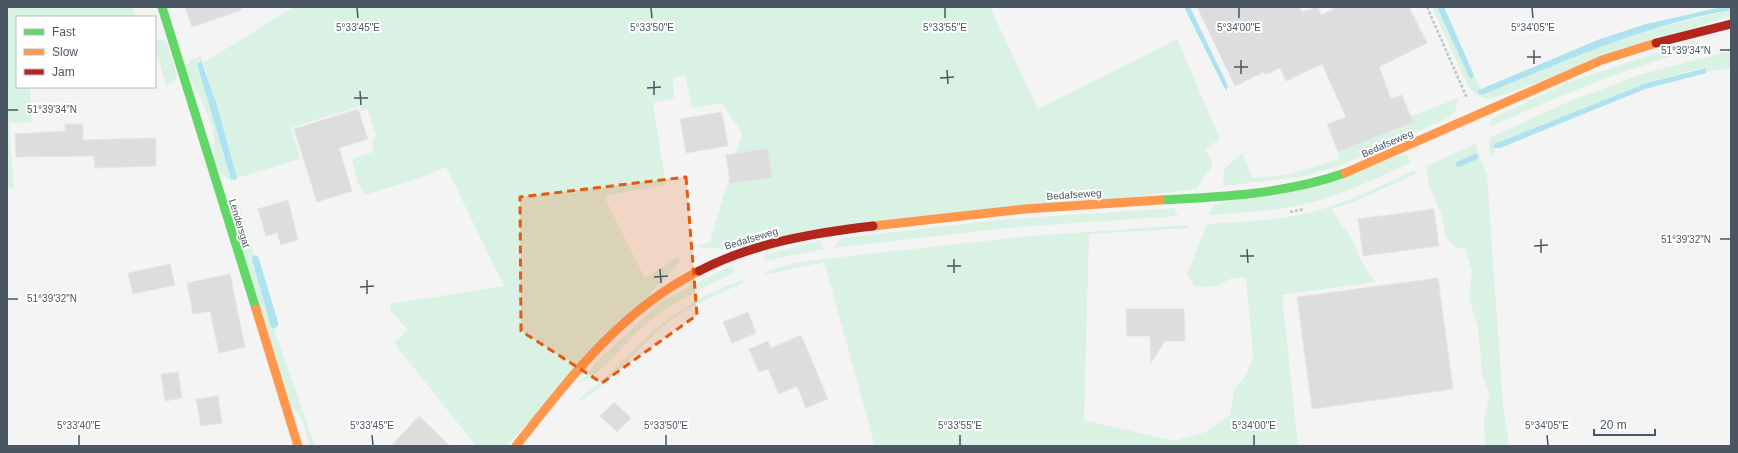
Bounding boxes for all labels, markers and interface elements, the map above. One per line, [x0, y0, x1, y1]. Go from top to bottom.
legend [16, 16, 156, 88]
text: 5°33'45"E [336, 22, 380, 33]
text: 5°33'50"E [630, 22, 674, 33]
text: 5°33'55"E [923, 22, 967, 33]
text: 5°34'00"E [1217, 22, 1261, 33]
text: 5°34'05"E [1511, 22, 1555, 33]
text: Fast [52, 25, 76, 39]
text: Slow [52, 45, 78, 59]
text: 51°39'34"N [1661, 45, 1711, 56]
text: Jam [52, 65, 75, 79]
text: 51°39'34"N [27, 104, 77, 115]
street label: Bedafseweg [1360, 127, 1415, 160]
street label: Bedafseweg [1046, 187, 1102, 202]
street label: Lendersgat [227, 198, 252, 249]
street label: Bedafseweg [723, 225, 779, 252]
text: 51°39'32"N [1661, 234, 1711, 245]
text: 51°39'32"N [27, 293, 77, 304]
scale bar [1594, 411, 1655, 437]
text: 20 m [1600, 418, 1627, 432]
text: 5°33'40"E [57, 420, 101, 431]
text: 5°33'45"E [350, 420, 394, 431]
text: 5°33'50"E [644, 420, 688, 431]
text: 5°33'55"E [938, 420, 982, 431]
text: 5°34'00"E [1232, 420, 1276, 431]
text: 5°34'05"E [1525, 420, 1569, 431]

